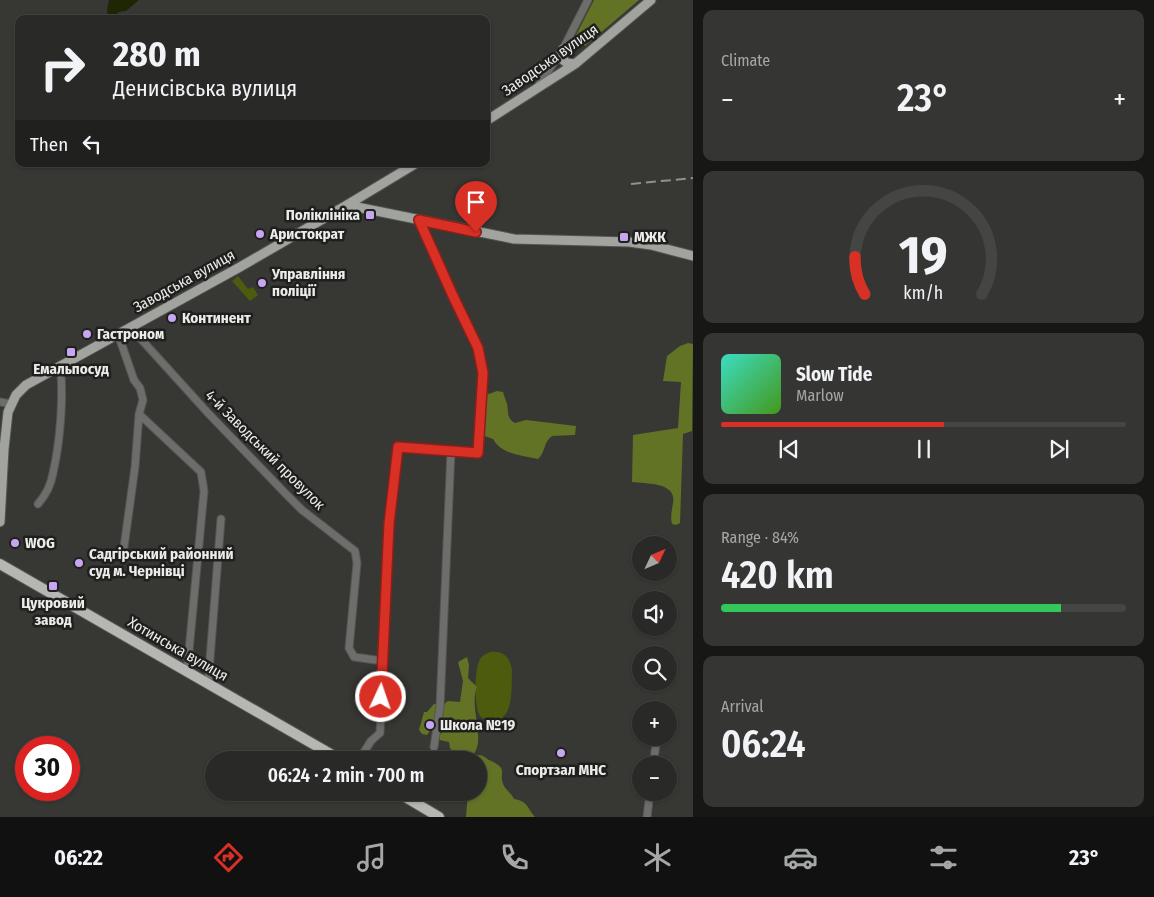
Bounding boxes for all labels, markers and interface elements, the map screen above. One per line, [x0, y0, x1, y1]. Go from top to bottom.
street label: Заводська вулиця [498, 20, 602, 100]
text: 280 m [113, 33, 201, 75]
icon: right [30, 35, 95, 100]
text: Climate [721, 51, 770, 70]
text: Денисівська вулиця [113, 75, 297, 102]
text: 23° [897, 75, 950, 121]
text: − [721, 83, 734, 116]
text: + [1113, 83, 1126, 116]
icon: left [78, 130, 106, 158]
text: Then [30, 133, 68, 156]
pin [455, 181, 497, 232]
icon: arrive [462, 188, 490, 216]
place label: Поліклініка [286, 206, 361, 224]
marker: Поліклініка [364, 209, 376, 221]
text: 19 [899, 224, 948, 287]
place label: Аристократ [269, 225, 345, 243]
marker: Аристократ [254, 228, 266, 240]
place label: МЖК [634, 228, 666, 246]
marker: МЖК [618, 231, 630, 243]
street label: Заводська вулиця [130, 246, 238, 316]
place label: Управління поліції [271, 265, 345, 300]
marker: Управління поліції [256, 277, 268, 289]
text: km/h [904, 282, 943, 304]
place label: Континент [182, 309, 251, 327]
marker: Континент [166, 312, 178, 324]
place label: Гастроном [97, 325, 164, 343]
marker: Гастроном [81, 328, 93, 340]
marker: Емальпосуд [65, 346, 77, 358]
place label: Емальпосуд [33, 360, 109, 378]
text: Slow Tide [796, 363, 872, 386]
street label: 4-й Заводський провулок [201, 386, 329, 514]
text: Marlow [796, 386, 844, 405]
icon: previous [775, 435, 803, 463]
icon: pause [910, 435, 938, 463]
icon: next [1045, 435, 1073, 463]
text: Range · 84% [721, 528, 799, 547]
place label: WOG [25, 534, 55, 552]
north arrow [632, 536, 678, 581]
map controls [632, 536, 677, 801]
marker: WOG [9, 537, 21, 549]
place label: Садгірський районний суд м. Чернівці [89, 545, 234, 580]
text: 420 km [721, 552, 834, 598]
marker: Садгірський районний суд м. Чернівці [73, 557, 85, 569]
marker: Цукровий завод [47, 580, 59, 592]
button: sound [632, 591, 677, 636]
place label: Цукровий завод [21, 594, 85, 629]
street label: Хотинська вулиця [125, 613, 231, 685]
button: search [632, 646, 677, 691]
position arrow [354, 670, 406, 722]
text: Arrival [721, 697, 763, 716]
button: + [632, 701, 677, 746]
place label: Школа №19 [440, 716, 516, 734]
marker: Школа №19 [424, 719, 436, 731]
text: 06:24 [721, 721, 806, 767]
speed limit sign: 30 [15, 736, 80, 801]
marker: Спортзал МНС [555, 747, 567, 759]
button: − [632, 756, 677, 801]
place label: Спортзал МНС [516, 761, 606, 779]
text: 06:24 · 2 min · 700 m [268, 764, 424, 787]
icon: directions [211, 840, 246, 875]
icon: music [354, 840, 389, 875]
icon: phone [497, 840, 532, 875]
icon: climate [640, 840, 675, 875]
icon: car [783, 840, 818, 875]
icon: filters [926, 840, 961, 875]
text: 06:22 [54, 844, 103, 871]
text: 23° [1069, 844, 1100, 871]

